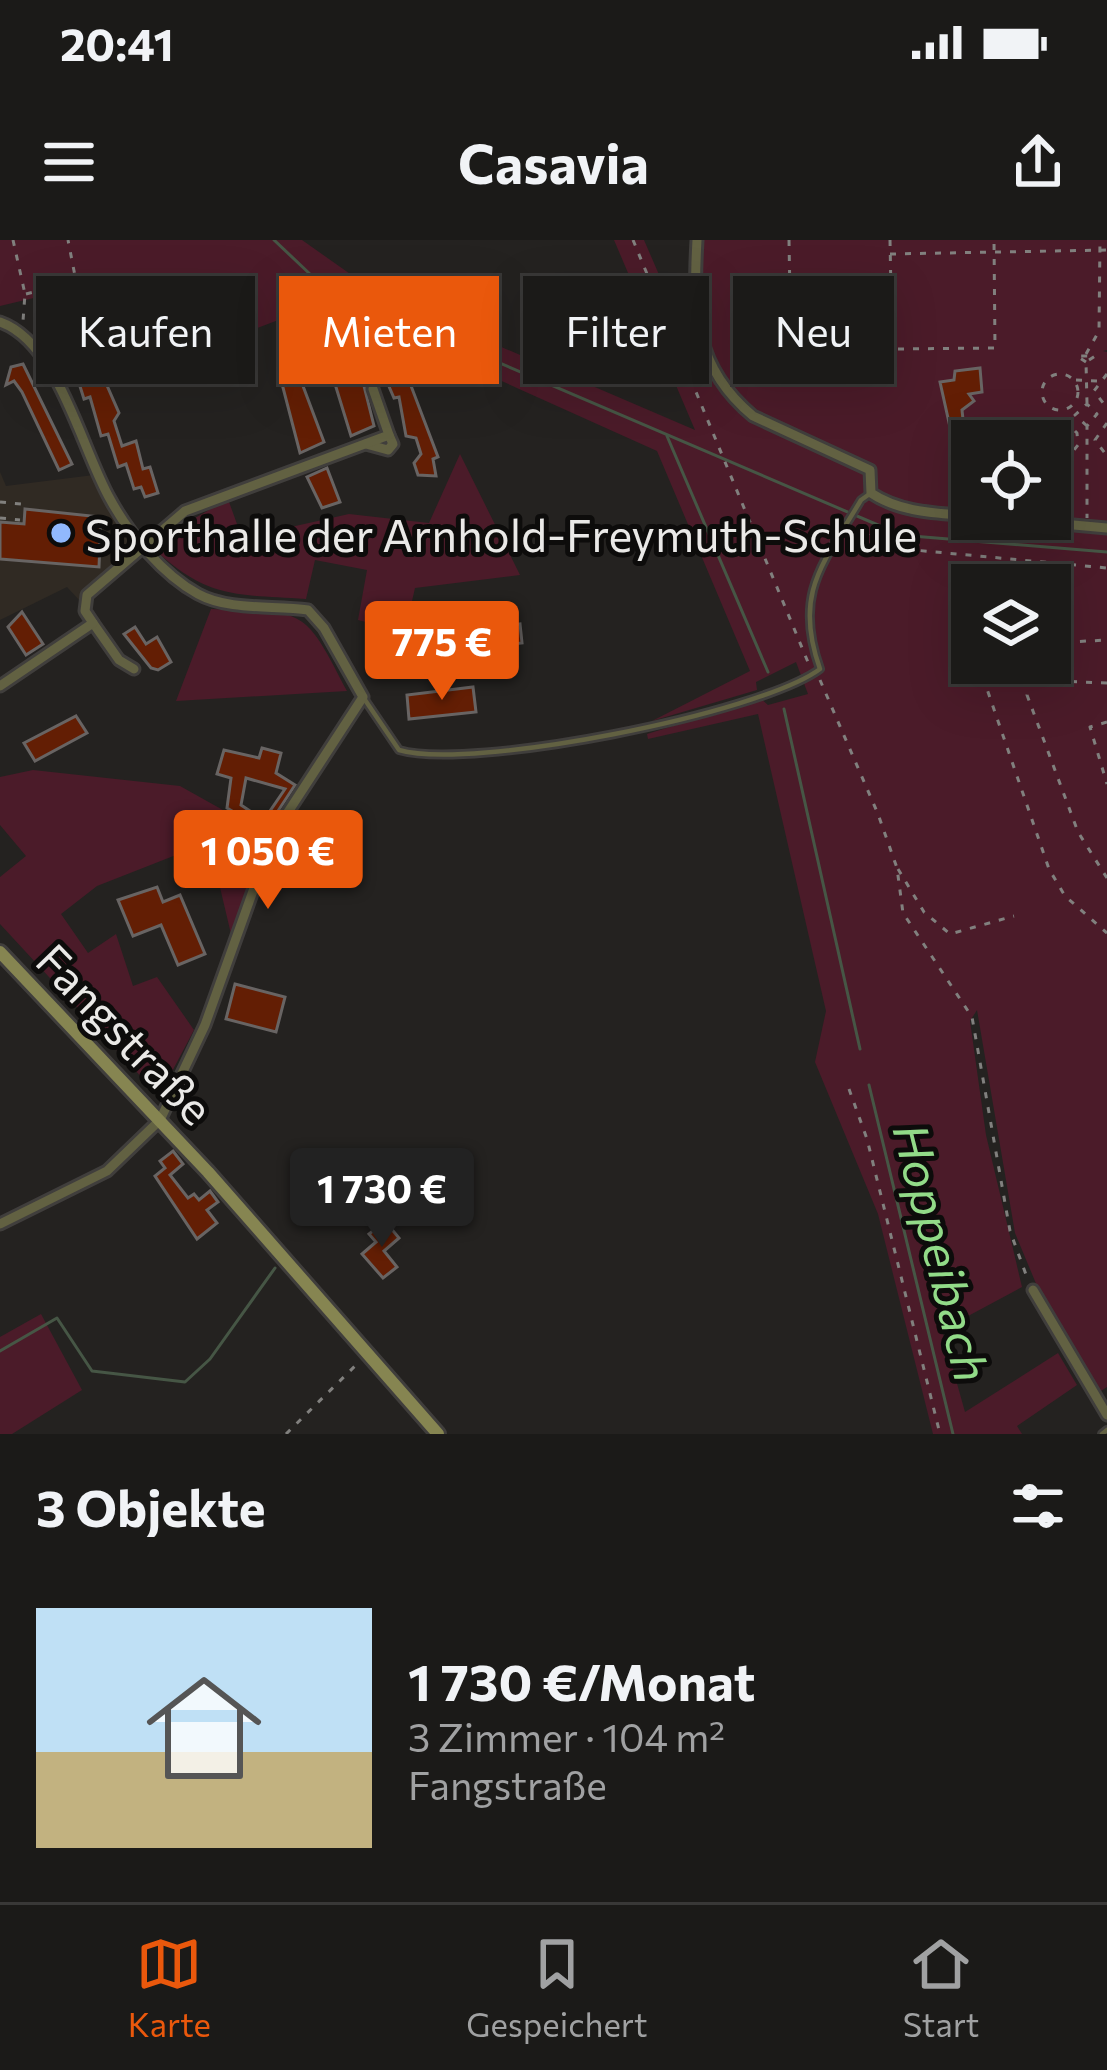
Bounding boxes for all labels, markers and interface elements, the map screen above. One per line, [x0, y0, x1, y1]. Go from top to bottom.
text: 20:41 [60, 15, 174, 70]
icon: menu [36, 129, 102, 195]
text: Casavia [458, 129, 649, 195]
icon: share [1005, 129, 1071, 195]
chip: Kaufen [36, 276, 255, 384]
chip: Mieten [279, 276, 499, 384]
chip: Filter [523, 276, 709, 384]
chip: Neu [733, 276, 894, 384]
map controls [951, 420, 1071, 684]
button: locate [951, 420, 1071, 540]
place label: Sporthalle der Arnhold-Freymuth-Schule [85, 506, 917, 561]
marker: Sporthalle der Arnhold-Freymuth-Schule [48, 520, 74, 546]
button: layers [951, 564, 1071, 684]
pin: 775 € [358, 601, 526, 703]
text: 775 € [392, 616, 492, 664]
pin: 1 050 € [157, 810, 379, 912]
text: 1 050 € [201, 825, 335, 873]
street label: Fangstraße [27, 931, 225, 1135]
water label: Hoppeibach [882, 1117, 1004, 1387]
pin: 1 730 € [271, 1148, 493, 1250]
text: 1 730 € [317, 1163, 447, 1211]
icon: filters [1005, 1473, 1071, 1539]
text: 3 Objekte [36, 1475, 266, 1538]
text: 1 730 €/Monat [408, 1649, 755, 1712]
icon: home [132, 1656, 276, 1800]
text: 3 Zimmer · 104 m² [408, 1712, 725, 1760]
text: Fangstraße [408, 1760, 607, 1808]
tab: Karte [128, 1931, 211, 2044]
tab: Gespeichert [466, 1931, 648, 2044]
tab: Start [903, 1931, 979, 2044]

